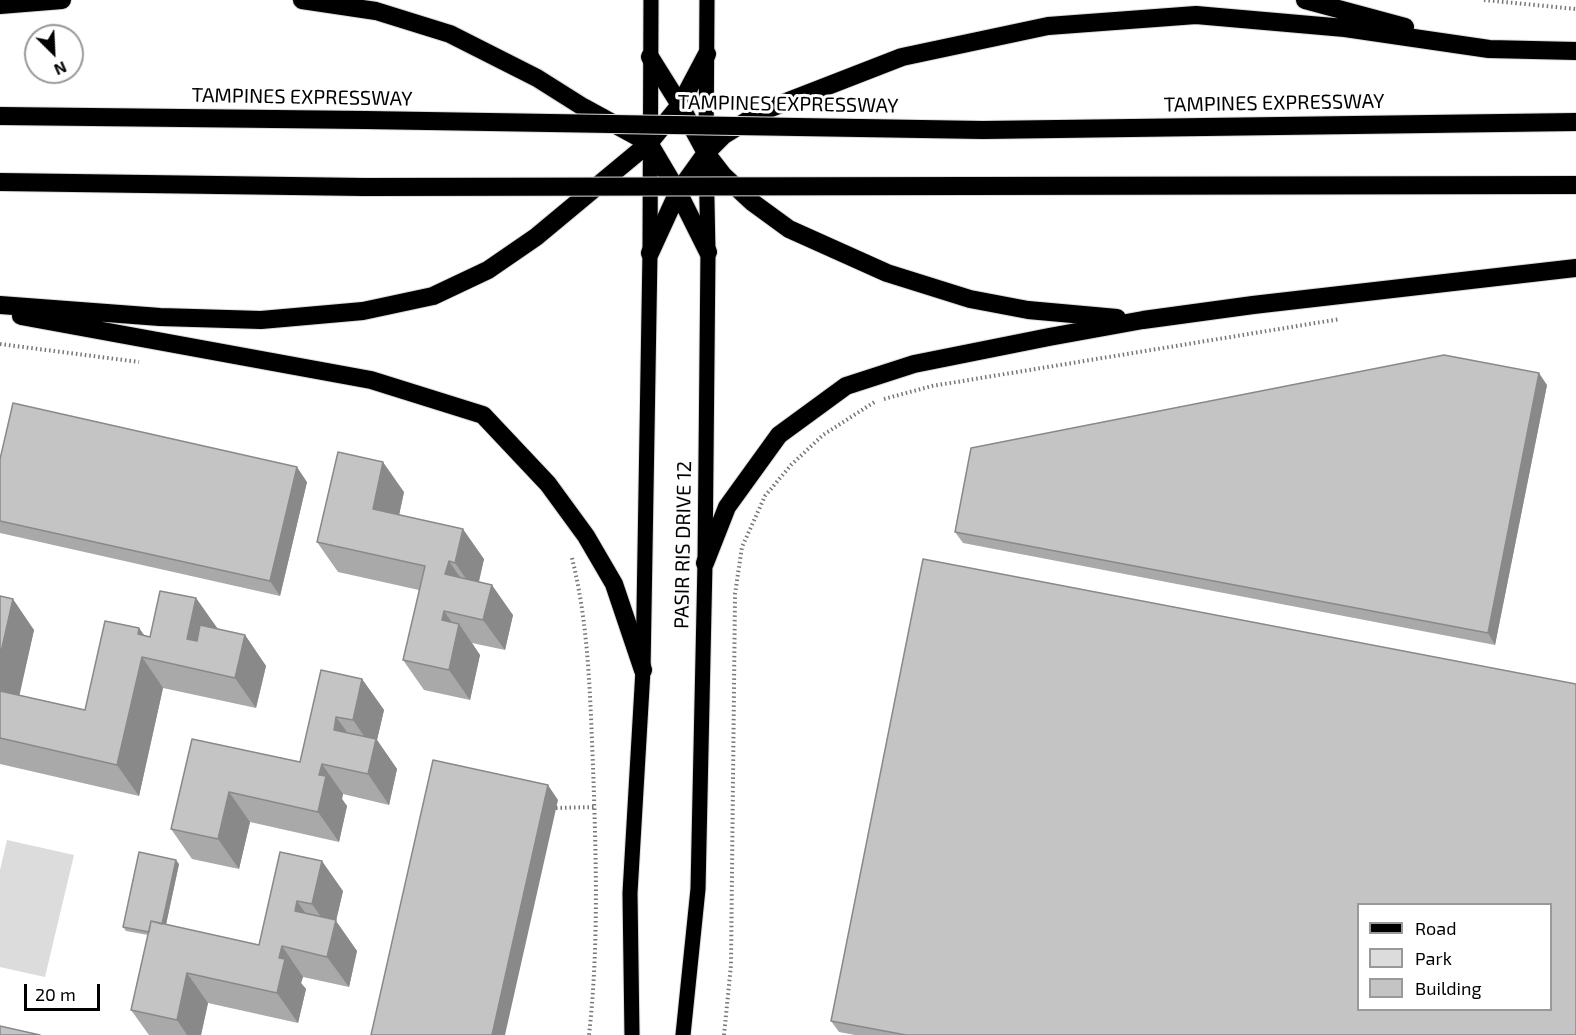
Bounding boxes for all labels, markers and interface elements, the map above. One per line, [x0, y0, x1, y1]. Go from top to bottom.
north arrow [24, 24, 84, 84]
text: N [52, 58, 70, 80]
street label: TAMPINES EXPRESSWAY [191, 83, 413, 111]
street label: TAMPINES EXPRESSWAY [1163, 89, 1385, 117]
street label: TAMPINES EXPRESSWAY [677, 90, 899, 118]
street label: PASIR RIS DRIVE 12 [670, 461, 696, 629]
legend [1357, 903, 1552, 1011]
text: Road [1415, 917, 1456, 939]
text: Park [1415, 947, 1452, 969]
scale bar [27, 972, 104, 1010]
text: Building [1415, 977, 1482, 999]
text: 20 m [35, 983, 76, 1005]

